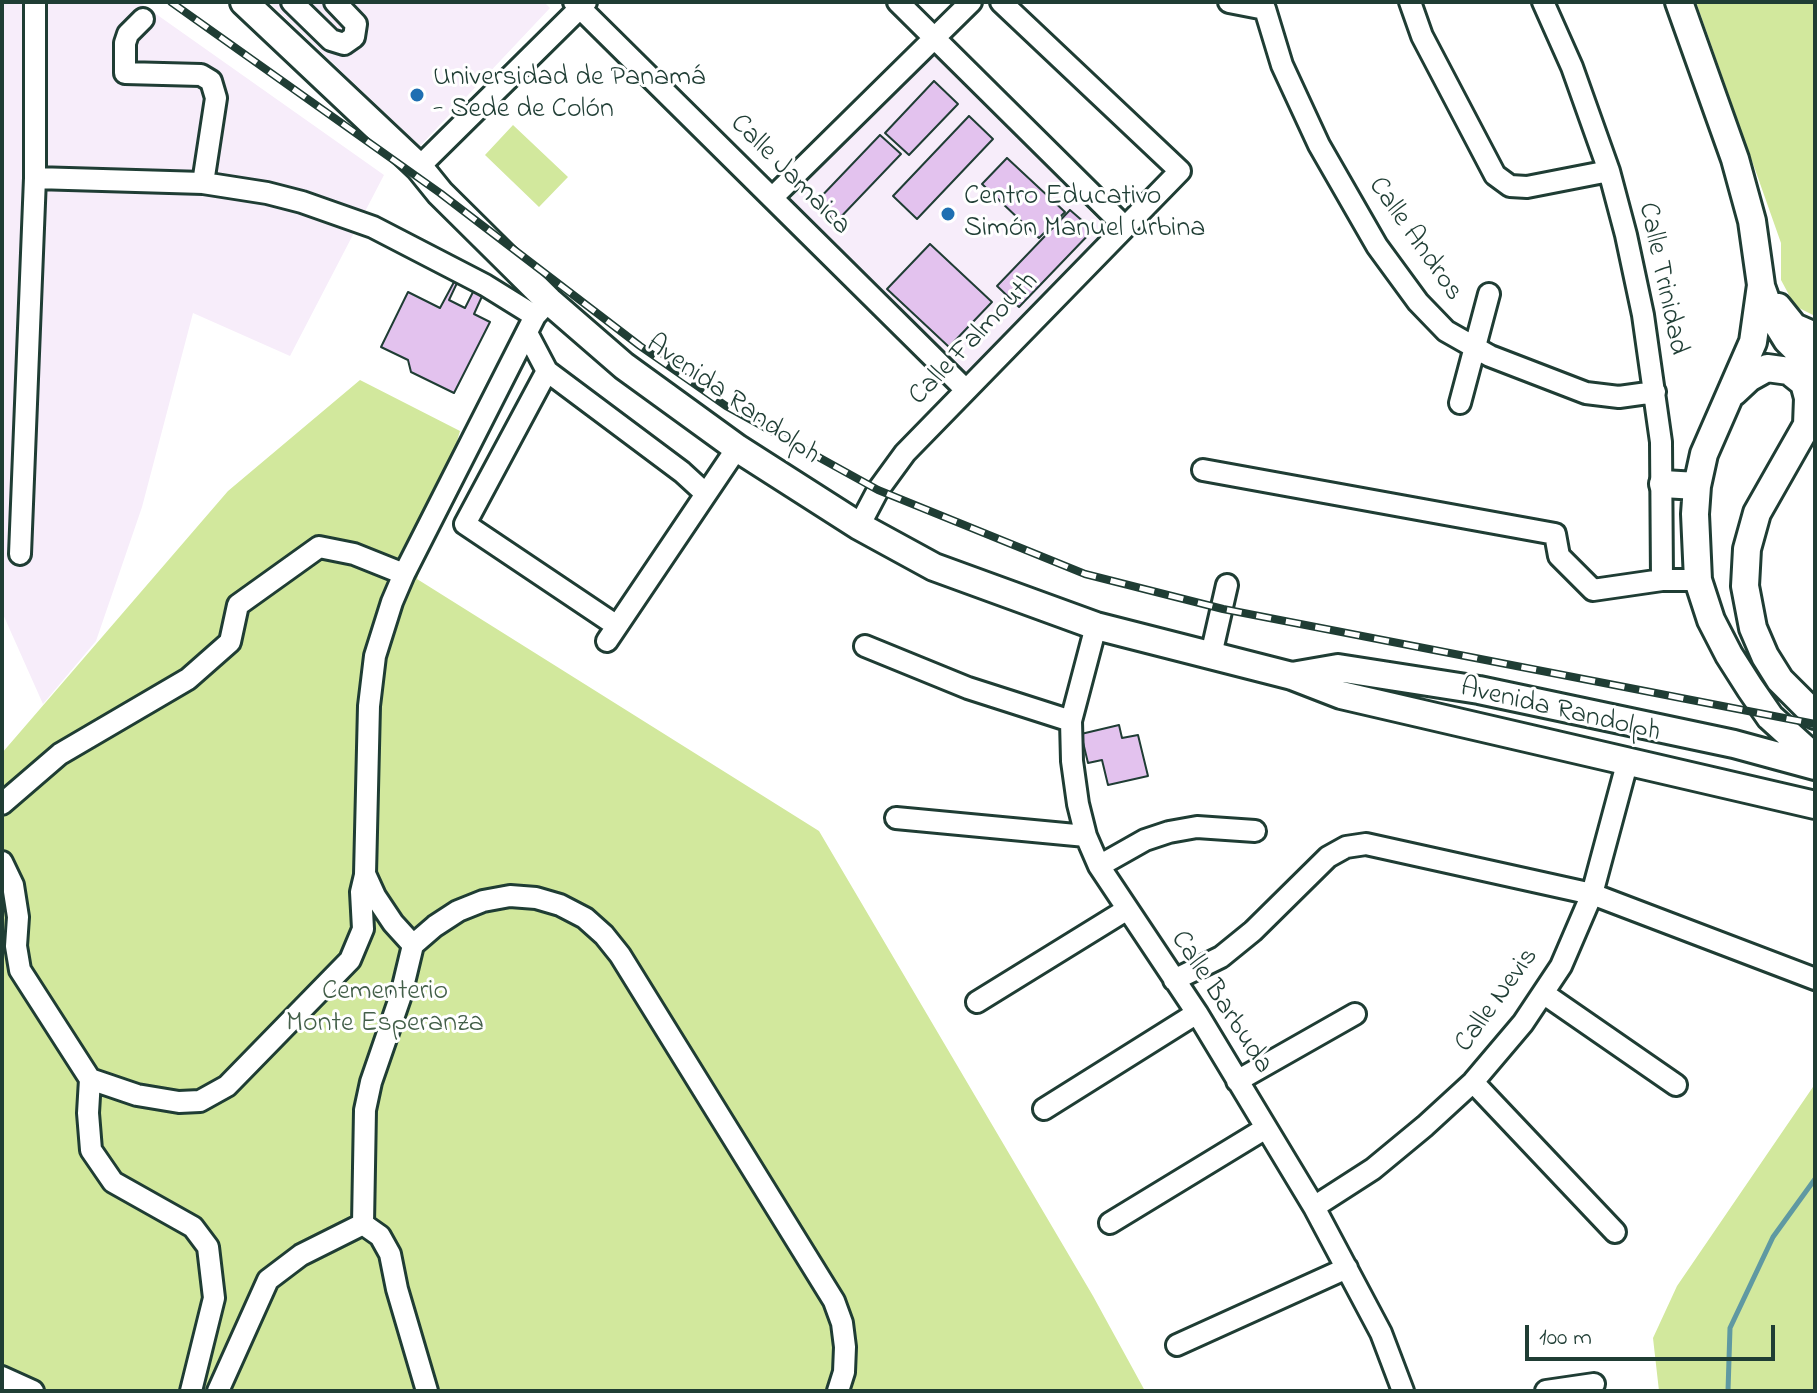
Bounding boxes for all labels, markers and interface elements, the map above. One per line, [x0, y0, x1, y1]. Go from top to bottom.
place label: Universidad de Panamá - Sede de Colón [433, 62, 705, 128]
marker: Universidad de Panamá - Sede de Colón [408, 86, 426, 104]
street label: Calle Jamaica [721, 108, 857, 244]
street label: Calle Andros [1359, 171, 1469, 309]
place label: Centro Educativo Simón Manuel Urbina [964, 181, 1205, 247]
street label: Calle Trinidad [1628, 200, 1694, 358]
marker: Centro Educativo Simón Manuel Urbina [939, 205, 957, 223]
street label: Calle Falmouth [903, 266, 1047, 414]
street label: Avenida Randolph [639, 329, 825, 473]
street label: Avenida Randolph [1457, 673, 1663, 751]
street label: Calle Barbuda [1161, 925, 1279, 1081]
street label: Calle Nevis [1449, 942, 1547, 1060]
park label: Cementerio Monte Esperanza [286, 976, 484, 1042]
scale bar [1529, 1309, 1779, 1359]
text: 100 m [1539, 1321, 1592, 1356]

